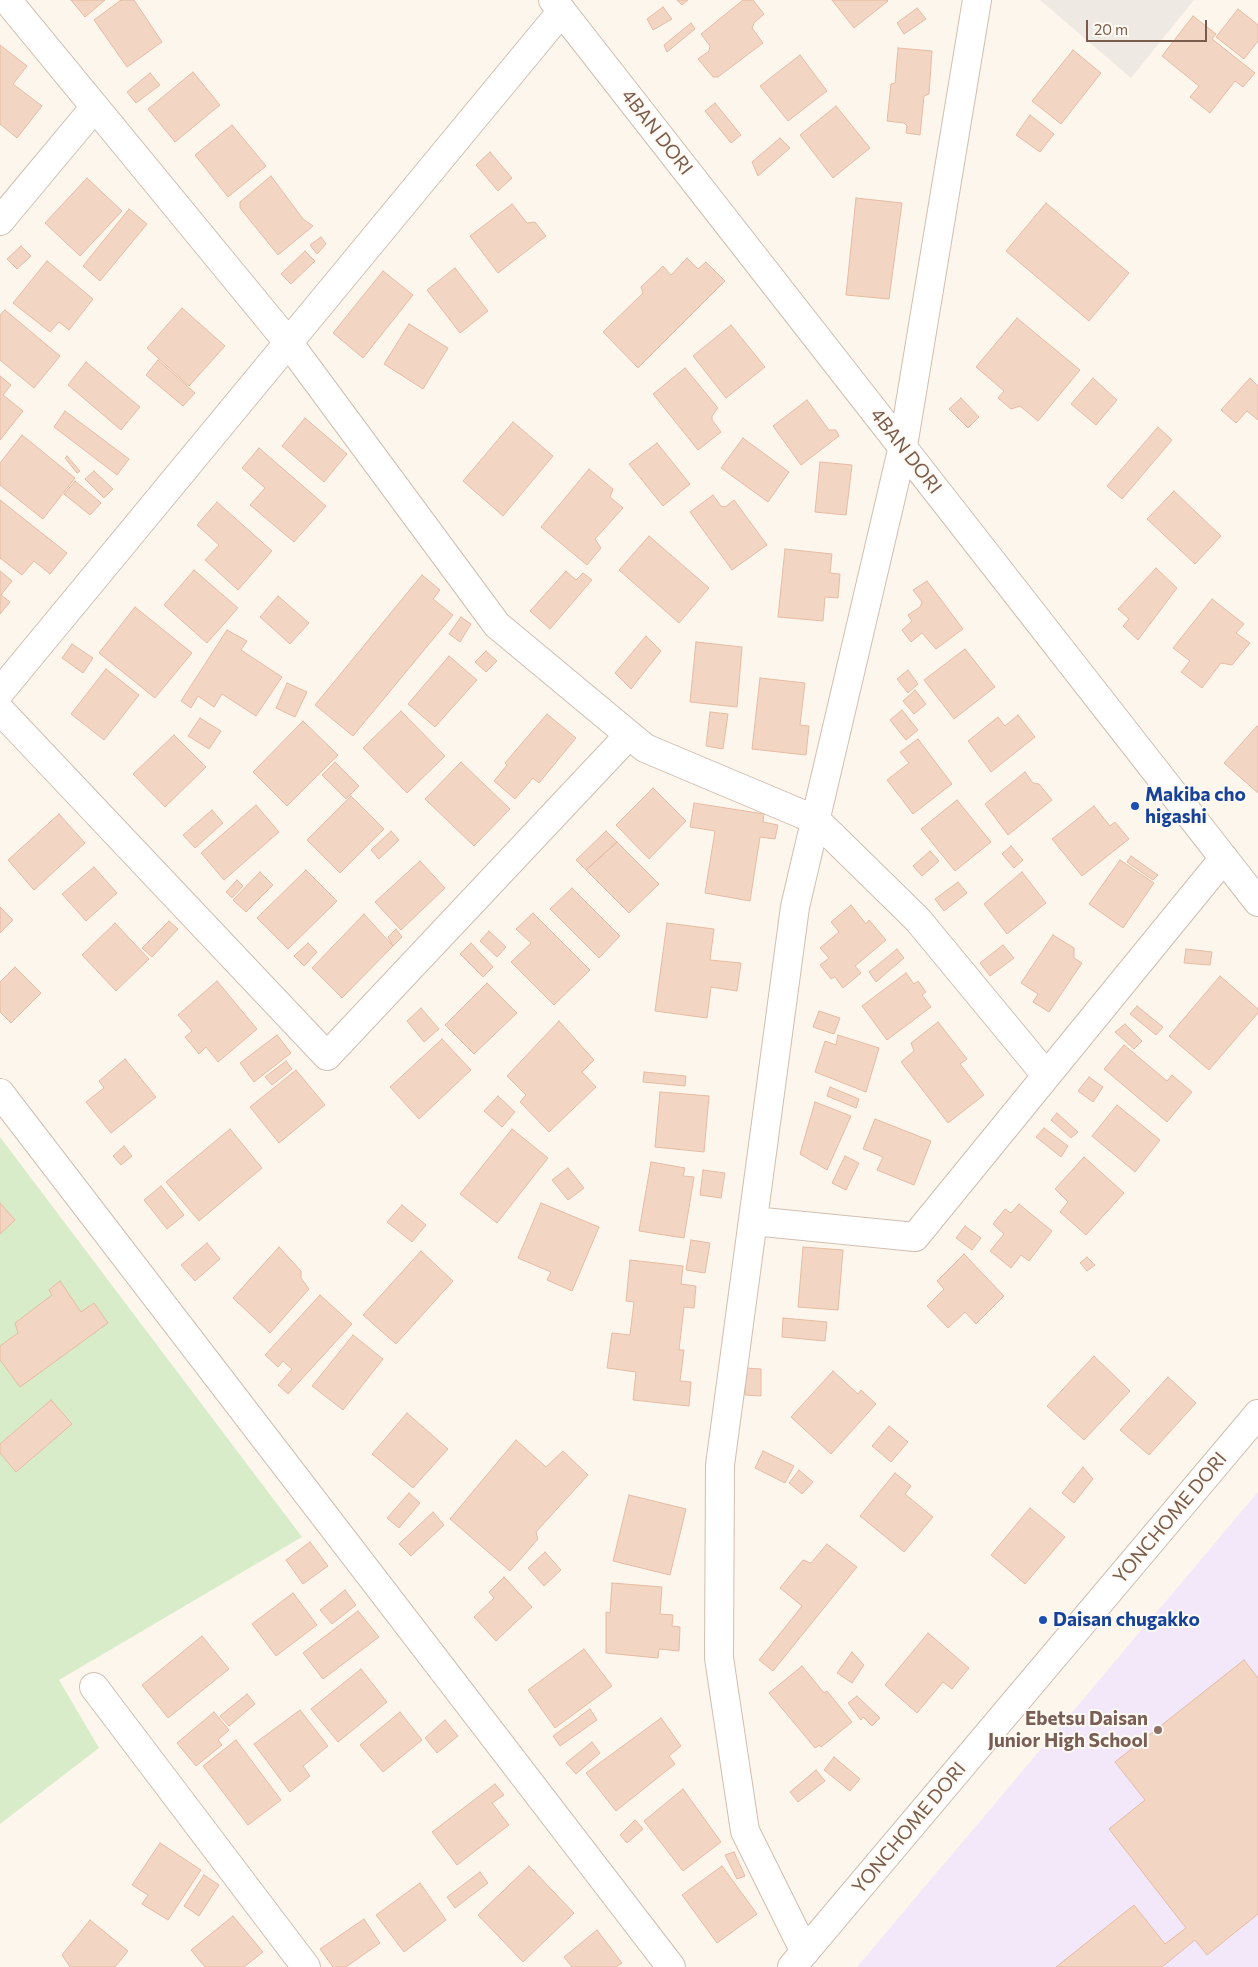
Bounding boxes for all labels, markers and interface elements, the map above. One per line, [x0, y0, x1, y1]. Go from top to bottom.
scale bar [1088, 10, 1209, 42]
text: 20 m [1094, 20, 1128, 38]
street label: 4BAN DORI [617, 85, 697, 179]
street label: 4BAN DORI [866, 404, 946, 498]
place label: Makiba cho higashi [1145, 784, 1246, 828]
marker: Makiba cho higashi [1129, 800, 1141, 812]
street label: YONCHOME DORI [1108, 1448, 1232, 1588]
place label: Daisan chugakko [1053, 1609, 1200, 1631]
marker: Daisan chugakko [1037, 1614, 1049, 1626]
place label: Ebetsu Daisan Junior High School [988, 1708, 1148, 1752]
marker: Ebetsu Daisan Junior High School [1152, 1724, 1164, 1736]
street label: YONCHOME DORI [847, 1758, 971, 1898]

